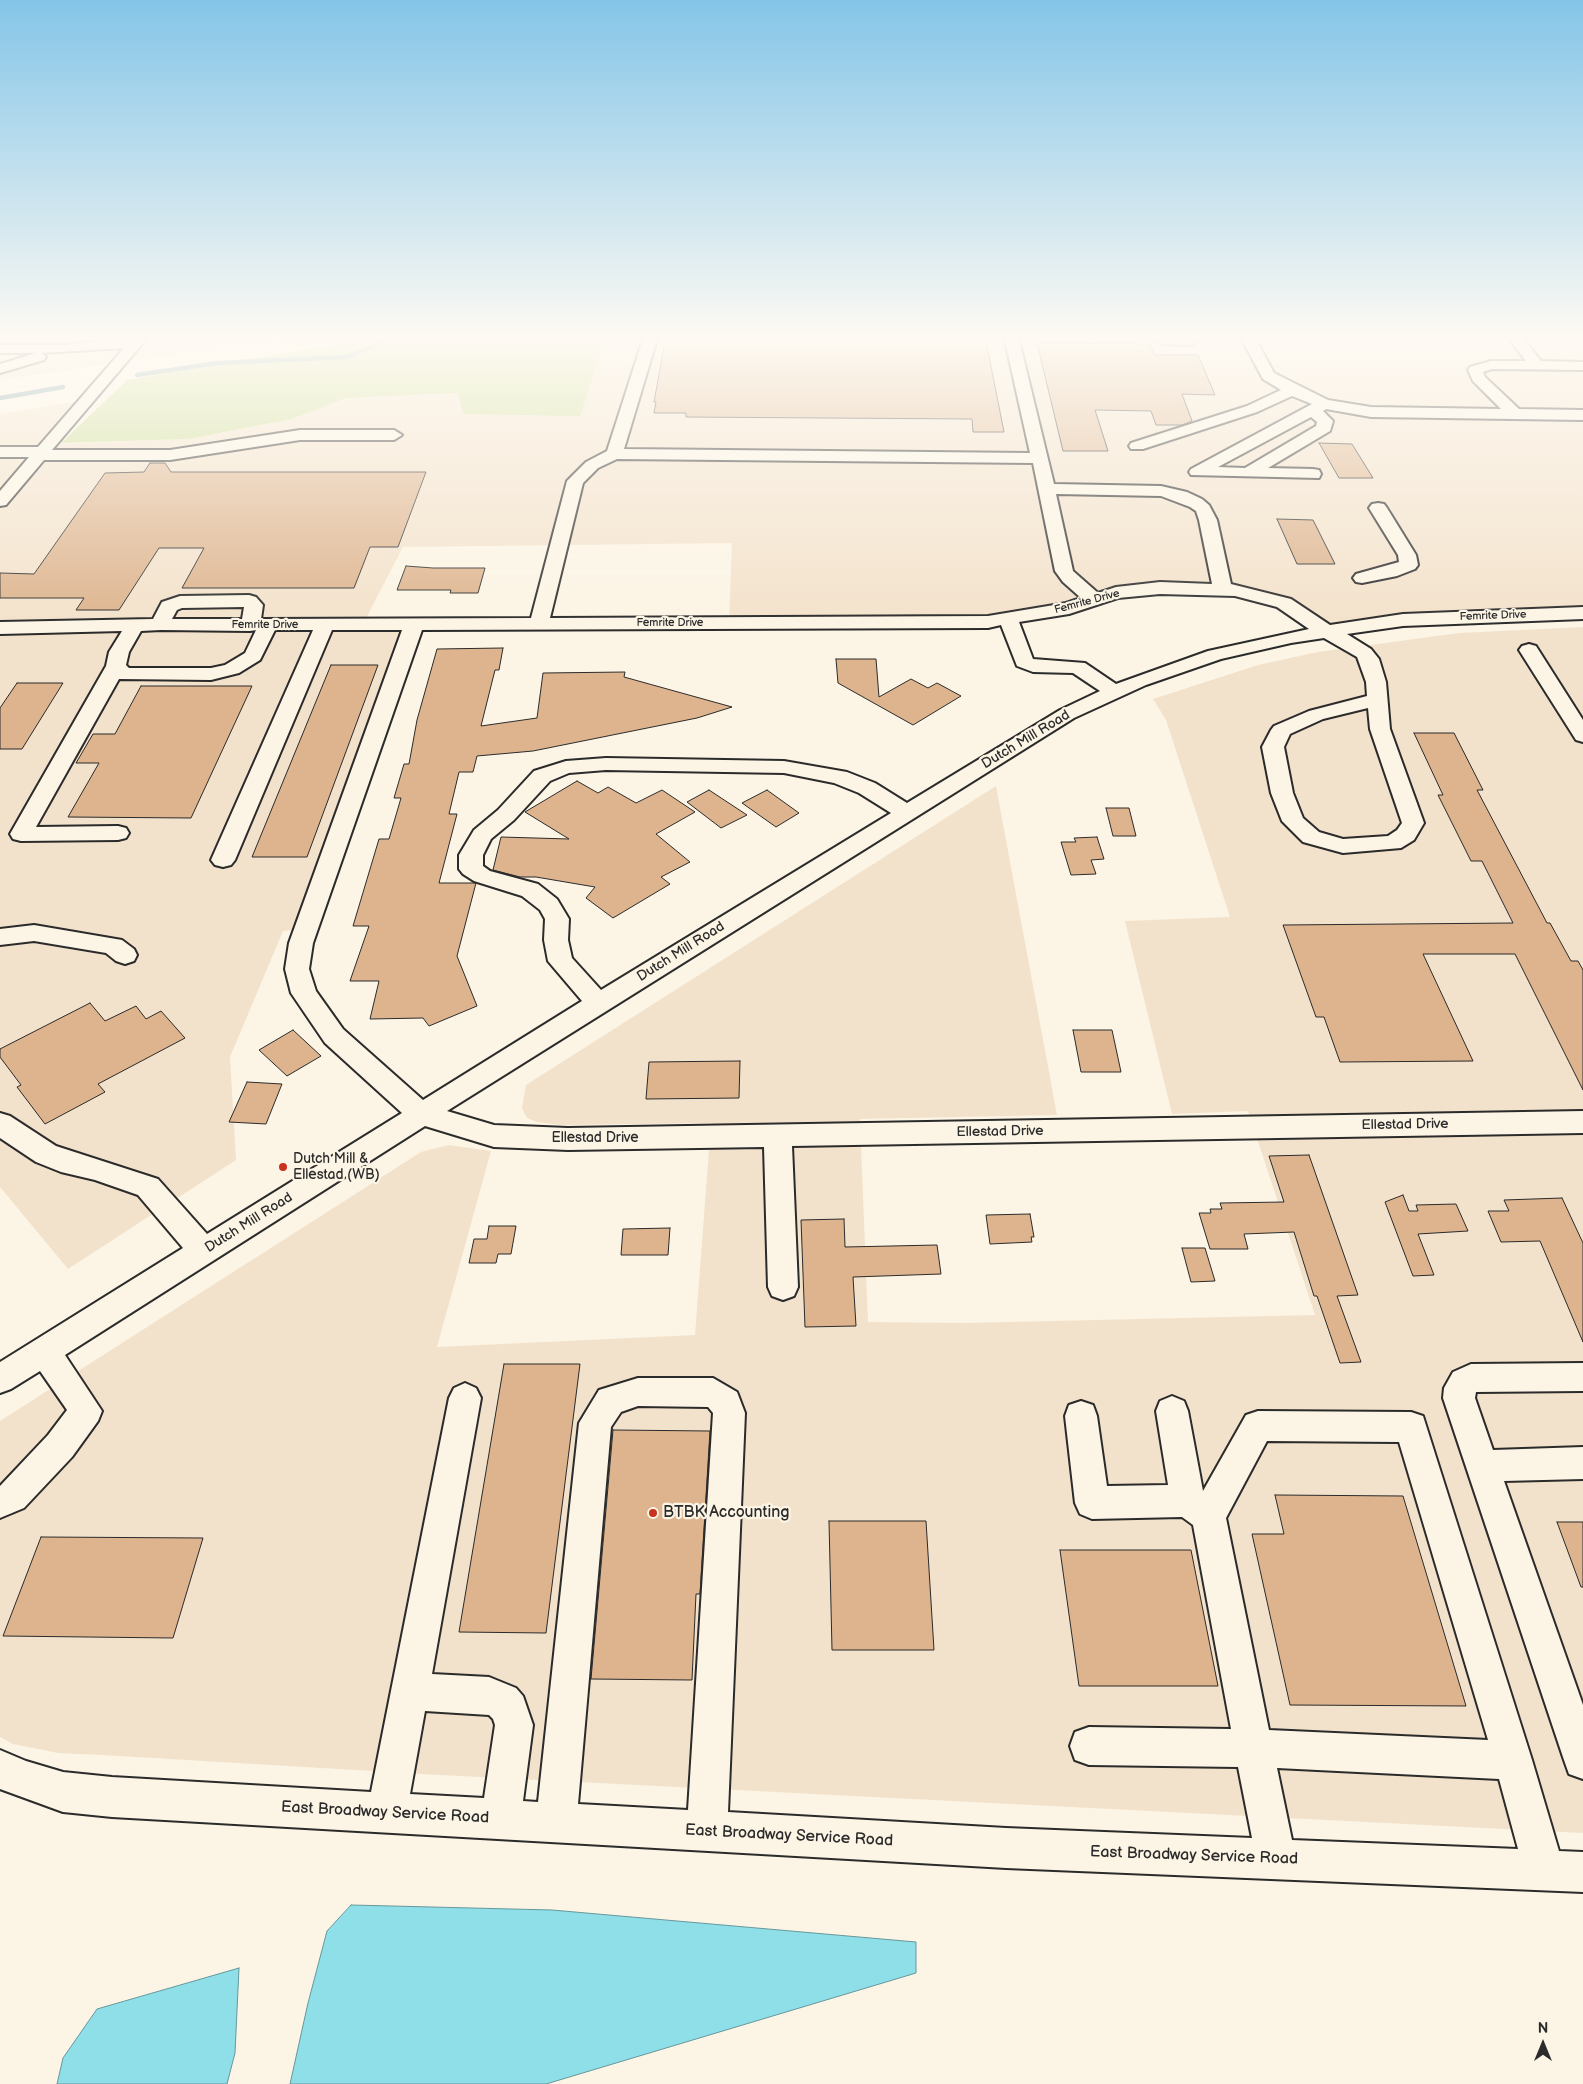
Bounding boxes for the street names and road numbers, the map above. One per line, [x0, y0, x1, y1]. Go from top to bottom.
street label: Femrite Drive [1053, 587, 1121, 617]
street label: Femrite Drive [1459, 608, 1527, 624]
street label: Femrite Drive [637, 616, 703, 630]
street label: Femrite Drive [232, 618, 298, 632]
street label: Dutch Mill Road [979, 707, 1073, 773]
street label: Dutch Mill Road [634, 918, 728, 986]
street label: Ellestad Drive [1361, 1116, 1449, 1134]
street label: Ellestad Drive [956, 1123, 1044, 1141]
street label: Ellestad Drive [551, 1130, 639, 1146]
street label: Dutch Mill Road [202, 1189, 296, 1257]
street label: East Broadway Service Road [280, 1798, 490, 1828]
street label: East Broadway Service Road [684, 1821, 894, 1851]
street label: East Broadway Service Road [1089, 1843, 1299, 1869]

